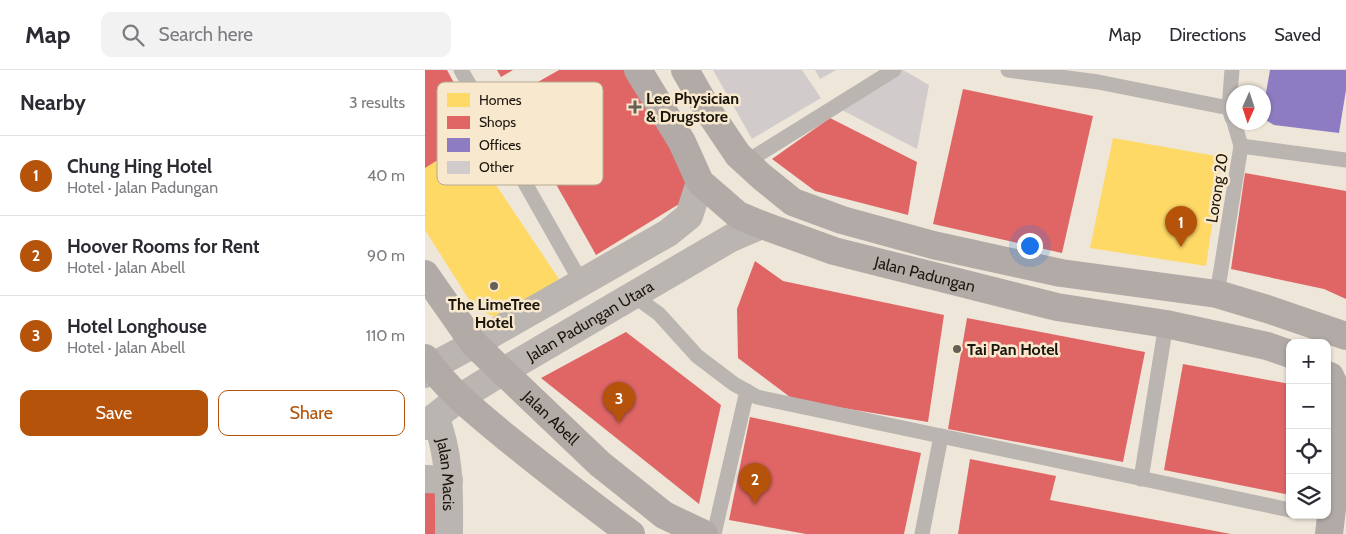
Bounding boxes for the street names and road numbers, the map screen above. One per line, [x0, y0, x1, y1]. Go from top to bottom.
street label: Lorong 20 [1202, 152, 1232, 224]
street label: Jalan Padungan [872, 252, 977, 296]
street label: Jalan Padungan Utara [522, 276, 657, 366]
street label: Jalan Abell [518, 386, 583, 449]
street label: Jalan Macis [433, 435, 459, 511]

